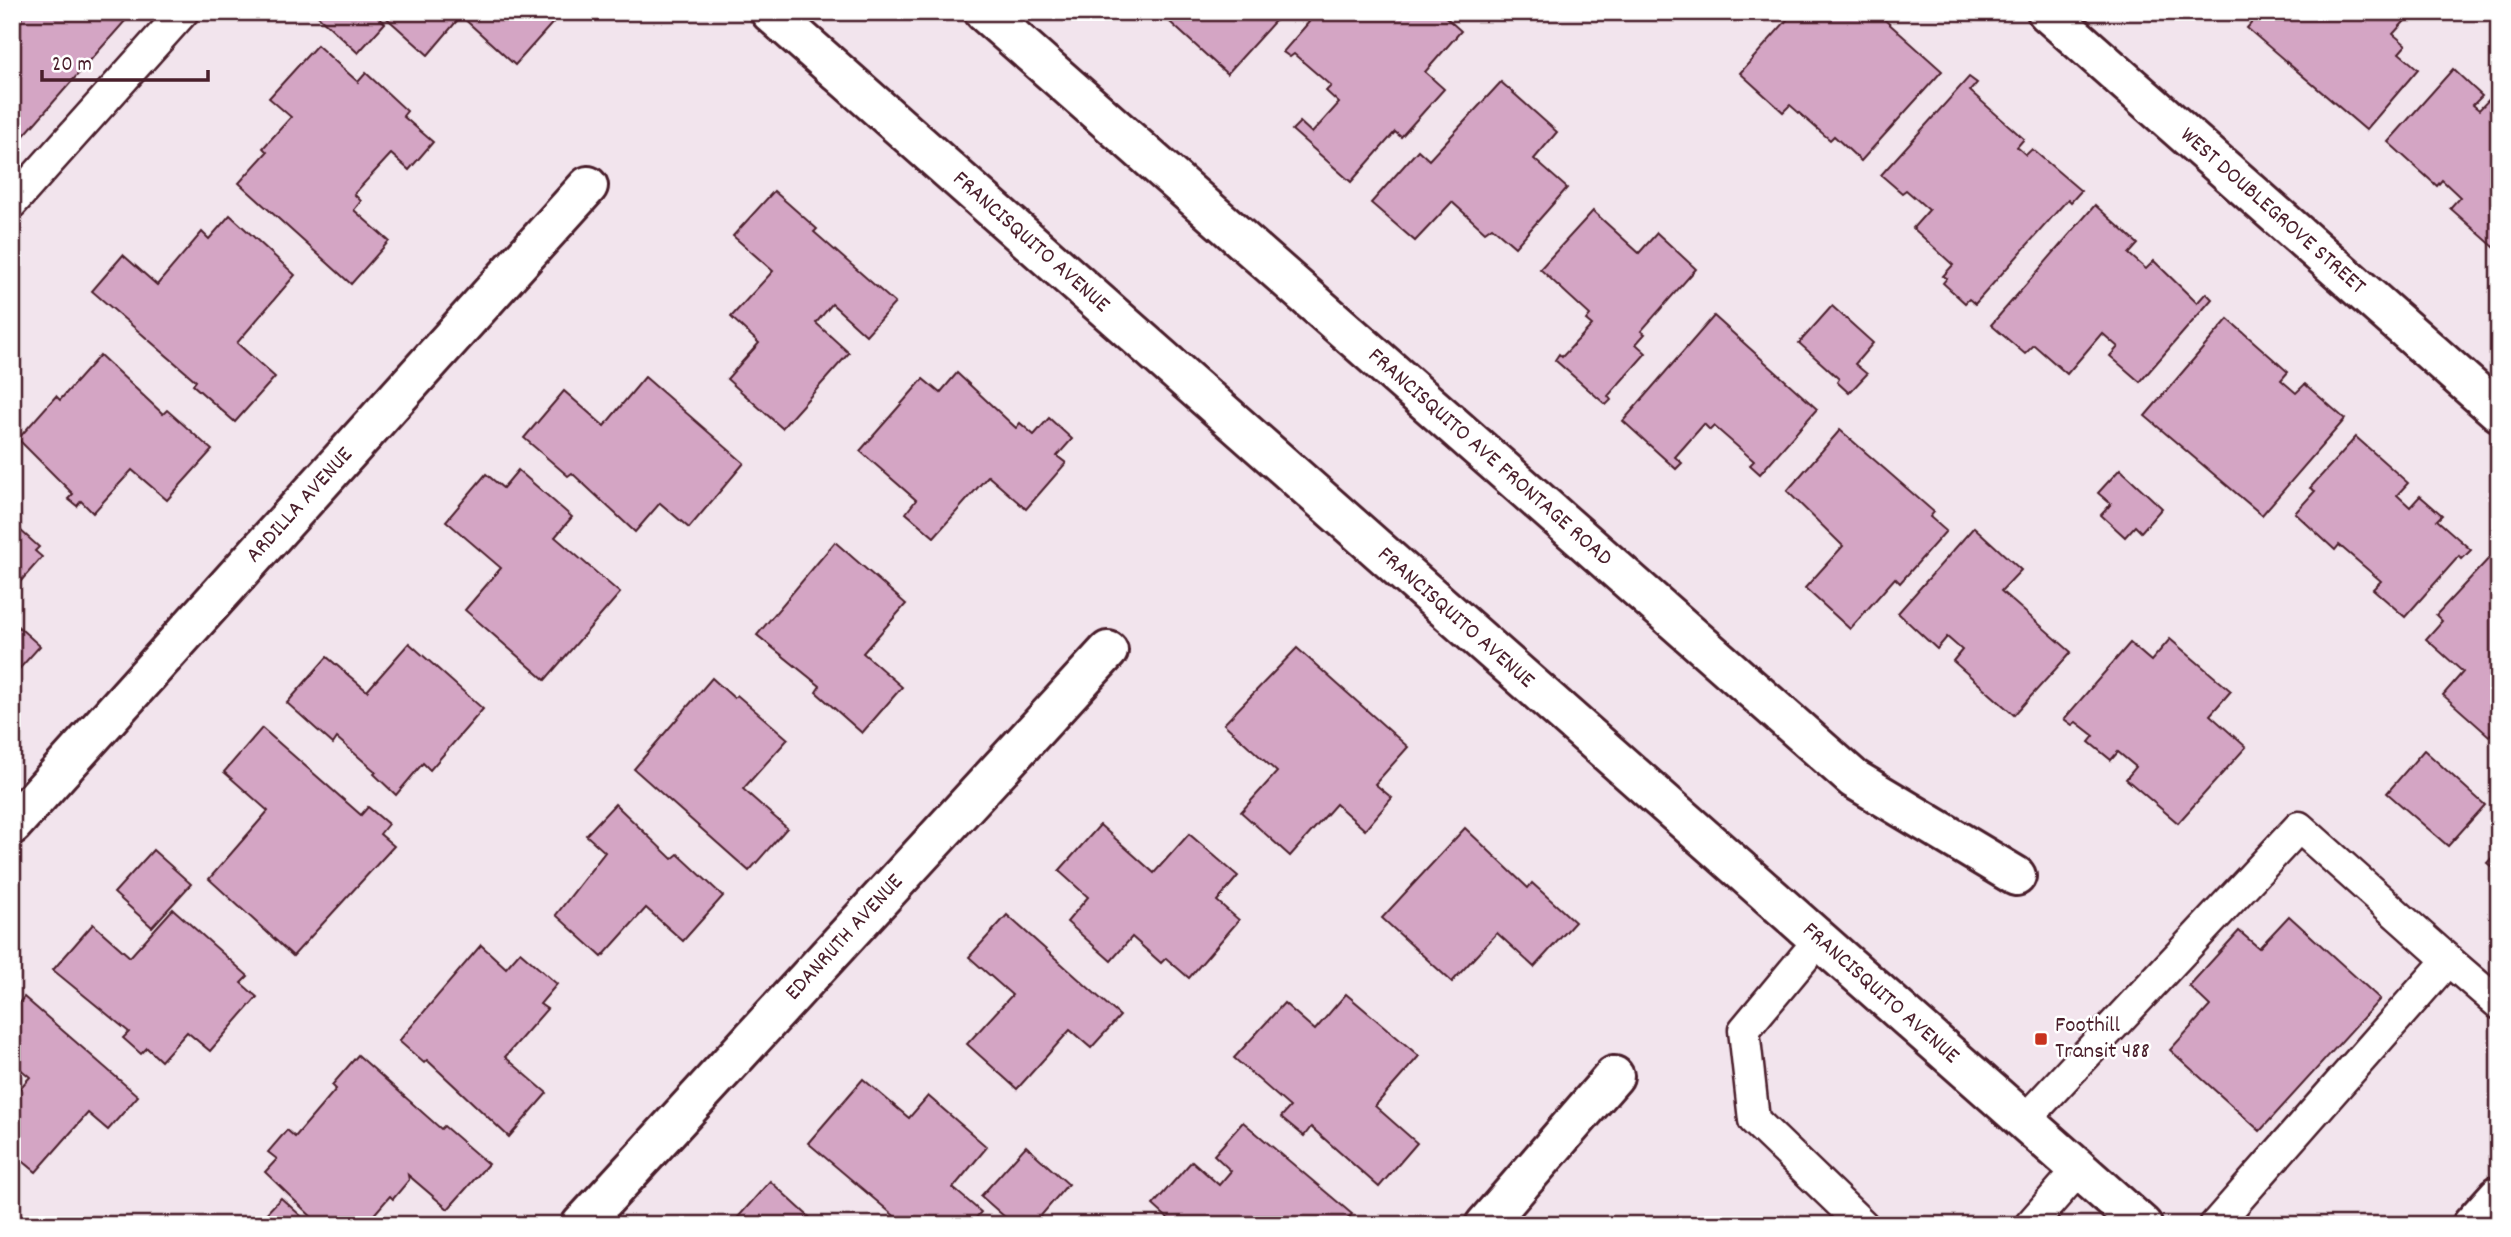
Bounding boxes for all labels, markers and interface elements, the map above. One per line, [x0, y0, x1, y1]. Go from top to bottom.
scale bar [42, 38, 208, 82]
text: 20 m [52, 51, 92, 81]
street label: WEST DOUBLEGROVE STREET [2172, 120, 2373, 303]
street label: FRANCISQUITO AVENUE [945, 164, 1117, 322]
street label: FRANCISQUITO AVE FRONTAGE ROAD [1360, 341, 1619, 575]
street label: ARDILLA AVENUE [239, 440, 362, 571]
street label: FRANCISQUITO AVENUE [1369, 539, 1542, 697]
street label: EDANRUTH AVENUE [778, 867, 912, 1008]
street label: FRANCISQUITO AVENUE [1794, 915, 1967, 1073]
place label: Foothill Transit 488 [2055, 1010, 2150, 1069]
marker: Foothill Transit 488 [2033, 1031, 2049, 1047]

